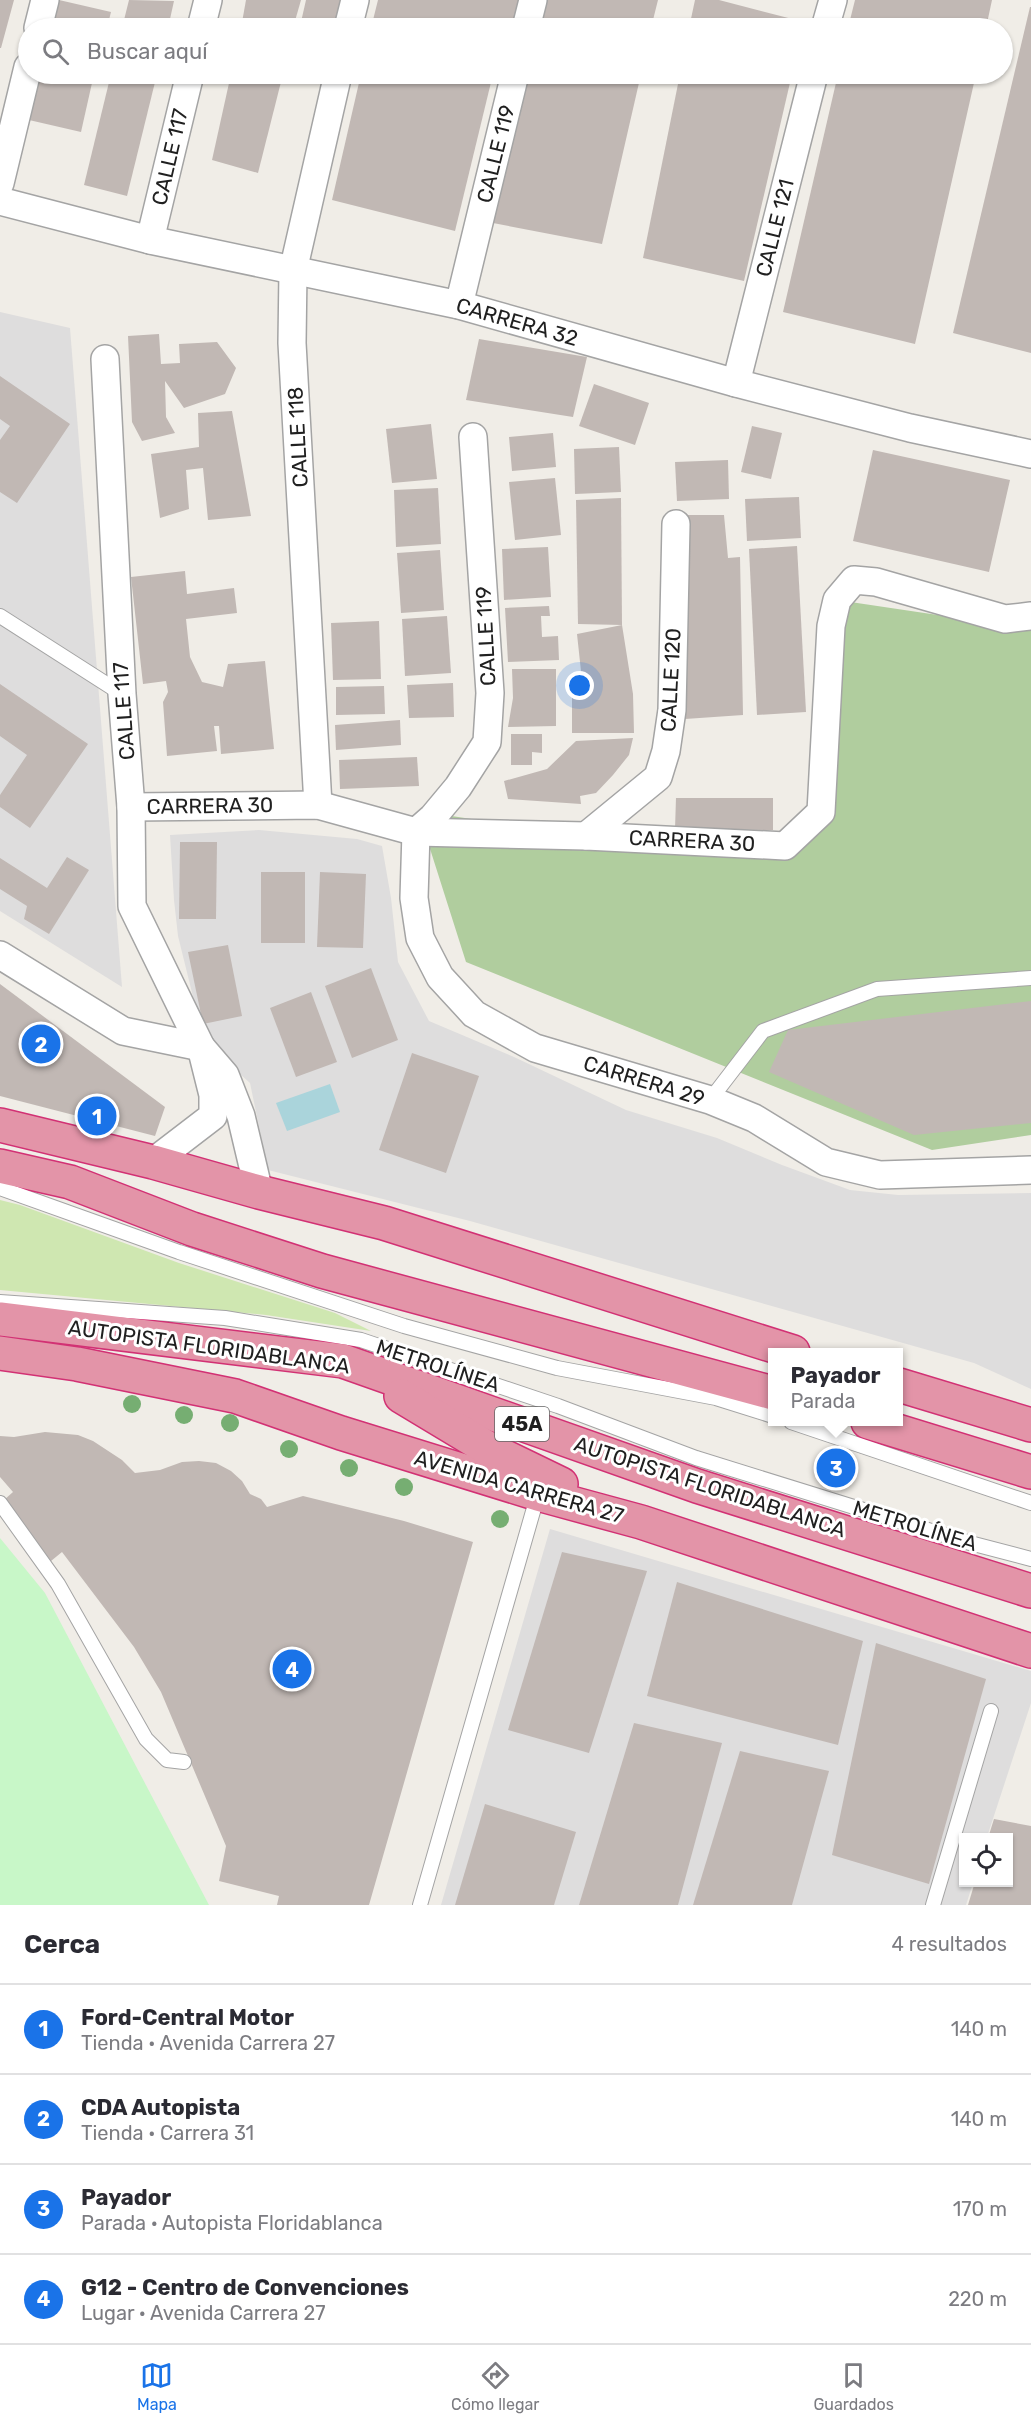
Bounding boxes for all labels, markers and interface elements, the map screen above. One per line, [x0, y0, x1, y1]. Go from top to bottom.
search box [18, 18, 1013, 84]
icon: search [39, 35, 72, 68]
text: Buscar aquí [87, 38, 208, 65]
street label: CALLE 119 [471, 102, 520, 205]
street label: CALLE 117 [146, 106, 193, 208]
street label: CALLE 121 [750, 176, 799, 279]
street label: CARRERA 32 [453, 292, 581, 351]
street label: CALLE 118 [282, 386, 313, 488]
street label: CALLE 119 [470, 586, 501, 687]
street label: CALLE 120 [655, 627, 686, 733]
street label: CALLE 117 [108, 661, 139, 761]
your location [565, 671, 594, 700]
street label: CARRERA 30 [147, 792, 273, 819]
street label: CARRERA 30 [628, 825, 756, 856]
pin: 2 [22, 1022, 60, 1066]
street label: CARRERA 29 [581, 1050, 708, 1111]
pin: 1 [78, 1094, 116, 1138]
street label: AUTOPISTA FLORIDABLANCA [67, 1314, 352, 1379]
street label: METROLÍNEA [373, 1334, 503, 1397]
popup [768, 1348, 903, 1426]
text: Payador [790, 1362, 881, 1389]
text: Parada [790, 1389, 856, 1413]
road number: 45A [495, 1407, 549, 1441]
street label: AUTOPISTA FLORIDABLANCA [571, 1431, 849, 1542]
street label: AVENIDA CARRERA 27 [412, 1445, 627, 1528]
pin: 3 [816, 1446, 856, 1490]
street label: METROLÍNEA [850, 1495, 980, 1556]
pin: 4 [272, 1646, 312, 1692]
map controls [959, 1833, 1013, 1887]
button: locate [959, 1833, 1013, 1887]
text: Cerca [24, 1929, 100, 1960]
text: 4 resultados [892, 1932, 1007, 1956]
text: Ford-Central Motor [81, 2004, 294, 2031]
text: 1 [39, 2017, 48, 2041]
text: 140 m [951, 2017, 1007, 2041]
text: Tienda · Avenida Carrera 27 [81, 2031, 335, 2055]
text: CDA Autopista [81, 2094, 240, 2121]
text: 2 [37, 2107, 50, 2131]
text: 140 m [951, 2107, 1007, 2131]
text: Tienda · Carrera 31 [81, 2121, 254, 2145]
text: Payador [81, 2184, 171, 2211]
text: 3 [37, 2197, 50, 2221]
text: 170 m [953, 2197, 1007, 2221]
text: Parada · Autopista Floridablanca [81, 2211, 383, 2235]
text: G12 - Centro de Convenciones [81, 2274, 409, 2301]
text: 4 [37, 2287, 50, 2311]
text: 220 m [948, 2287, 1007, 2311]
text: Lugar · Avenida Carrera 27 [81, 2301, 325, 2325]
tab: Mapa [137, 2359, 177, 2414]
tab: Cómo llegar [451, 2359, 539, 2414]
tab: Guardados [813, 2359, 894, 2414]

